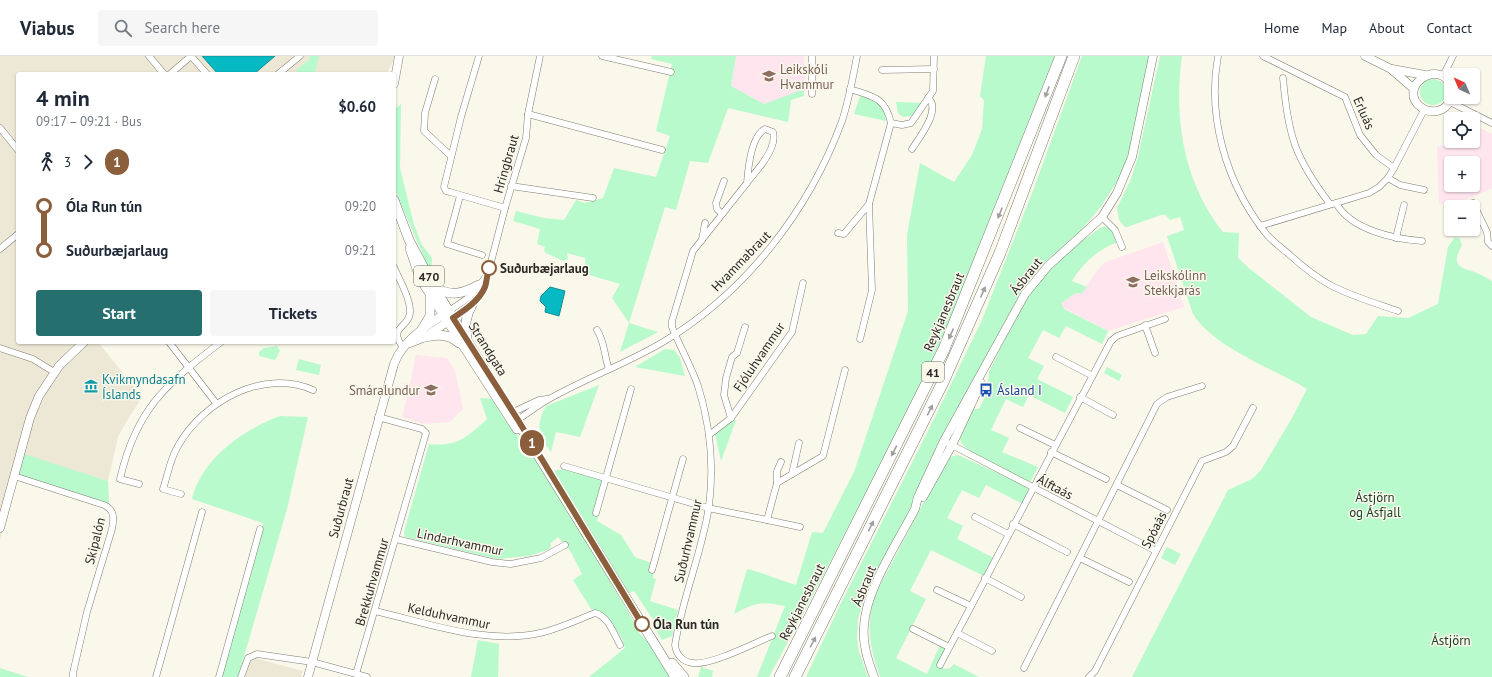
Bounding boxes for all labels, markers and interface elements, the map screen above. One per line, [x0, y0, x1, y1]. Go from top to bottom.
search box [98, 10, 378, 46]
text: Viabus [20, 16, 74, 40]
icon: search [112, 17, 134, 39]
text: Search here [144, 18, 220, 37]
text: Home [1264, 19, 1299, 37]
text: Map [1321, 19, 1347, 37]
text: About [1369, 19, 1405, 37]
text: Contact [1427, 19, 1472, 37]
place label: Leikskóli Hvammur [780, 61, 835, 93]
school or university icon: Leikskóli Hvammur [761, 68, 777, 84]
north arrow [1444, 68, 1480, 104]
map controls [1444, 68, 1480, 236]
text: 4 min [36, 84, 90, 112]
one-way arrow [1044, 87, 1050, 99]
street label: Erluás [1349, 94, 1379, 132]
text: $0.60 [338, 97, 376, 116]
button: locate [1444, 112, 1480, 148]
text: 09:17 – 09:21 · Bus [36, 113, 142, 130]
street label: Hringbraut [490, 132, 523, 195]
icon: walk [36, 151, 58, 173]
icon: forward [77, 151, 99, 173]
text: 1 [113, 153, 121, 171]
text: 3 [64, 154, 71, 171]
button: + [1444, 156, 1480, 192]
text: Óla Run tún [66, 197, 142, 216]
text: 09:20 [345, 198, 376, 215]
button: − [1444, 200, 1480, 236]
one-way arrow [996, 208, 1002, 220]
street label: Hvammabraut [708, 227, 775, 295]
text: Suðurbæjarlaug [66, 241, 168, 260]
text: 09:21 [345, 242, 376, 259]
street label: Ásbraut [1006, 254, 1046, 298]
marker: Suðurbæjarlaug [481, 260, 497, 276]
place label: Suðurbæjarlaug [500, 260, 589, 277]
road number: 470 [414, 266, 444, 286]
place label: Leikskólinn Stekkjarás [1144, 267, 1206, 299]
street label: Reykjanesbraut [920, 269, 968, 354]
school or university icon: Leikskólinn Stekkjarás [1125, 274, 1141, 290]
one-way arrow [980, 286, 986, 297]
button: Start [36, 290, 202, 336]
button: Tickets [210, 290, 376, 336]
street label: Fjóluhvammur [729, 318, 789, 395]
street label: Strandgata [465, 319, 511, 379]
one-way arrow [947, 328, 953, 340]
road number: 41 [922, 362, 944, 382]
place label: Kvikmyndasafn Íslands [102, 371, 186, 403]
museum icon: Kvikmyndasafn Íslands [83, 378, 99, 394]
place label: Smáralundur [349, 382, 421, 399]
school or university icon: Smáralundur [423, 382, 439, 398]
bus stop icon: Ásland I [978, 382, 994, 398]
place label: Ásland I [997, 382, 1042, 399]
one-way arrow [926, 404, 933, 416]
line badge: 1 [519, 430, 545, 456]
text: 1 [528, 434, 536, 452]
one-way arrow [891, 445, 897, 456]
street label: Álftaás [1034, 471, 1076, 503]
street label: Suðurbraut [325, 475, 357, 540]
park label: Ástjörn og Ásfjall [1349, 489, 1401, 521]
street label: Suðurhvammur [670, 497, 706, 584]
street label: Spóaás [1138, 509, 1170, 551]
street label: Skipalón [81, 516, 109, 566]
one-way arrow [868, 521, 875, 532]
street label: Lindarhvammur [415, 525, 505, 560]
street label: Brekkuhvammur [351, 536, 393, 628]
street label: Reykjanesbraut [775, 560, 829, 643]
street label: Ásbraut [848, 563, 880, 609]
street label: Kelduhvammur [406, 599, 492, 633]
marker: Óla Run tún [634, 616, 650, 632]
place label: Óla Run tún [653, 616, 719, 633]
park label: Ástjörn [1431, 632, 1471, 649]
one-way arrow [810, 637, 816, 648]

